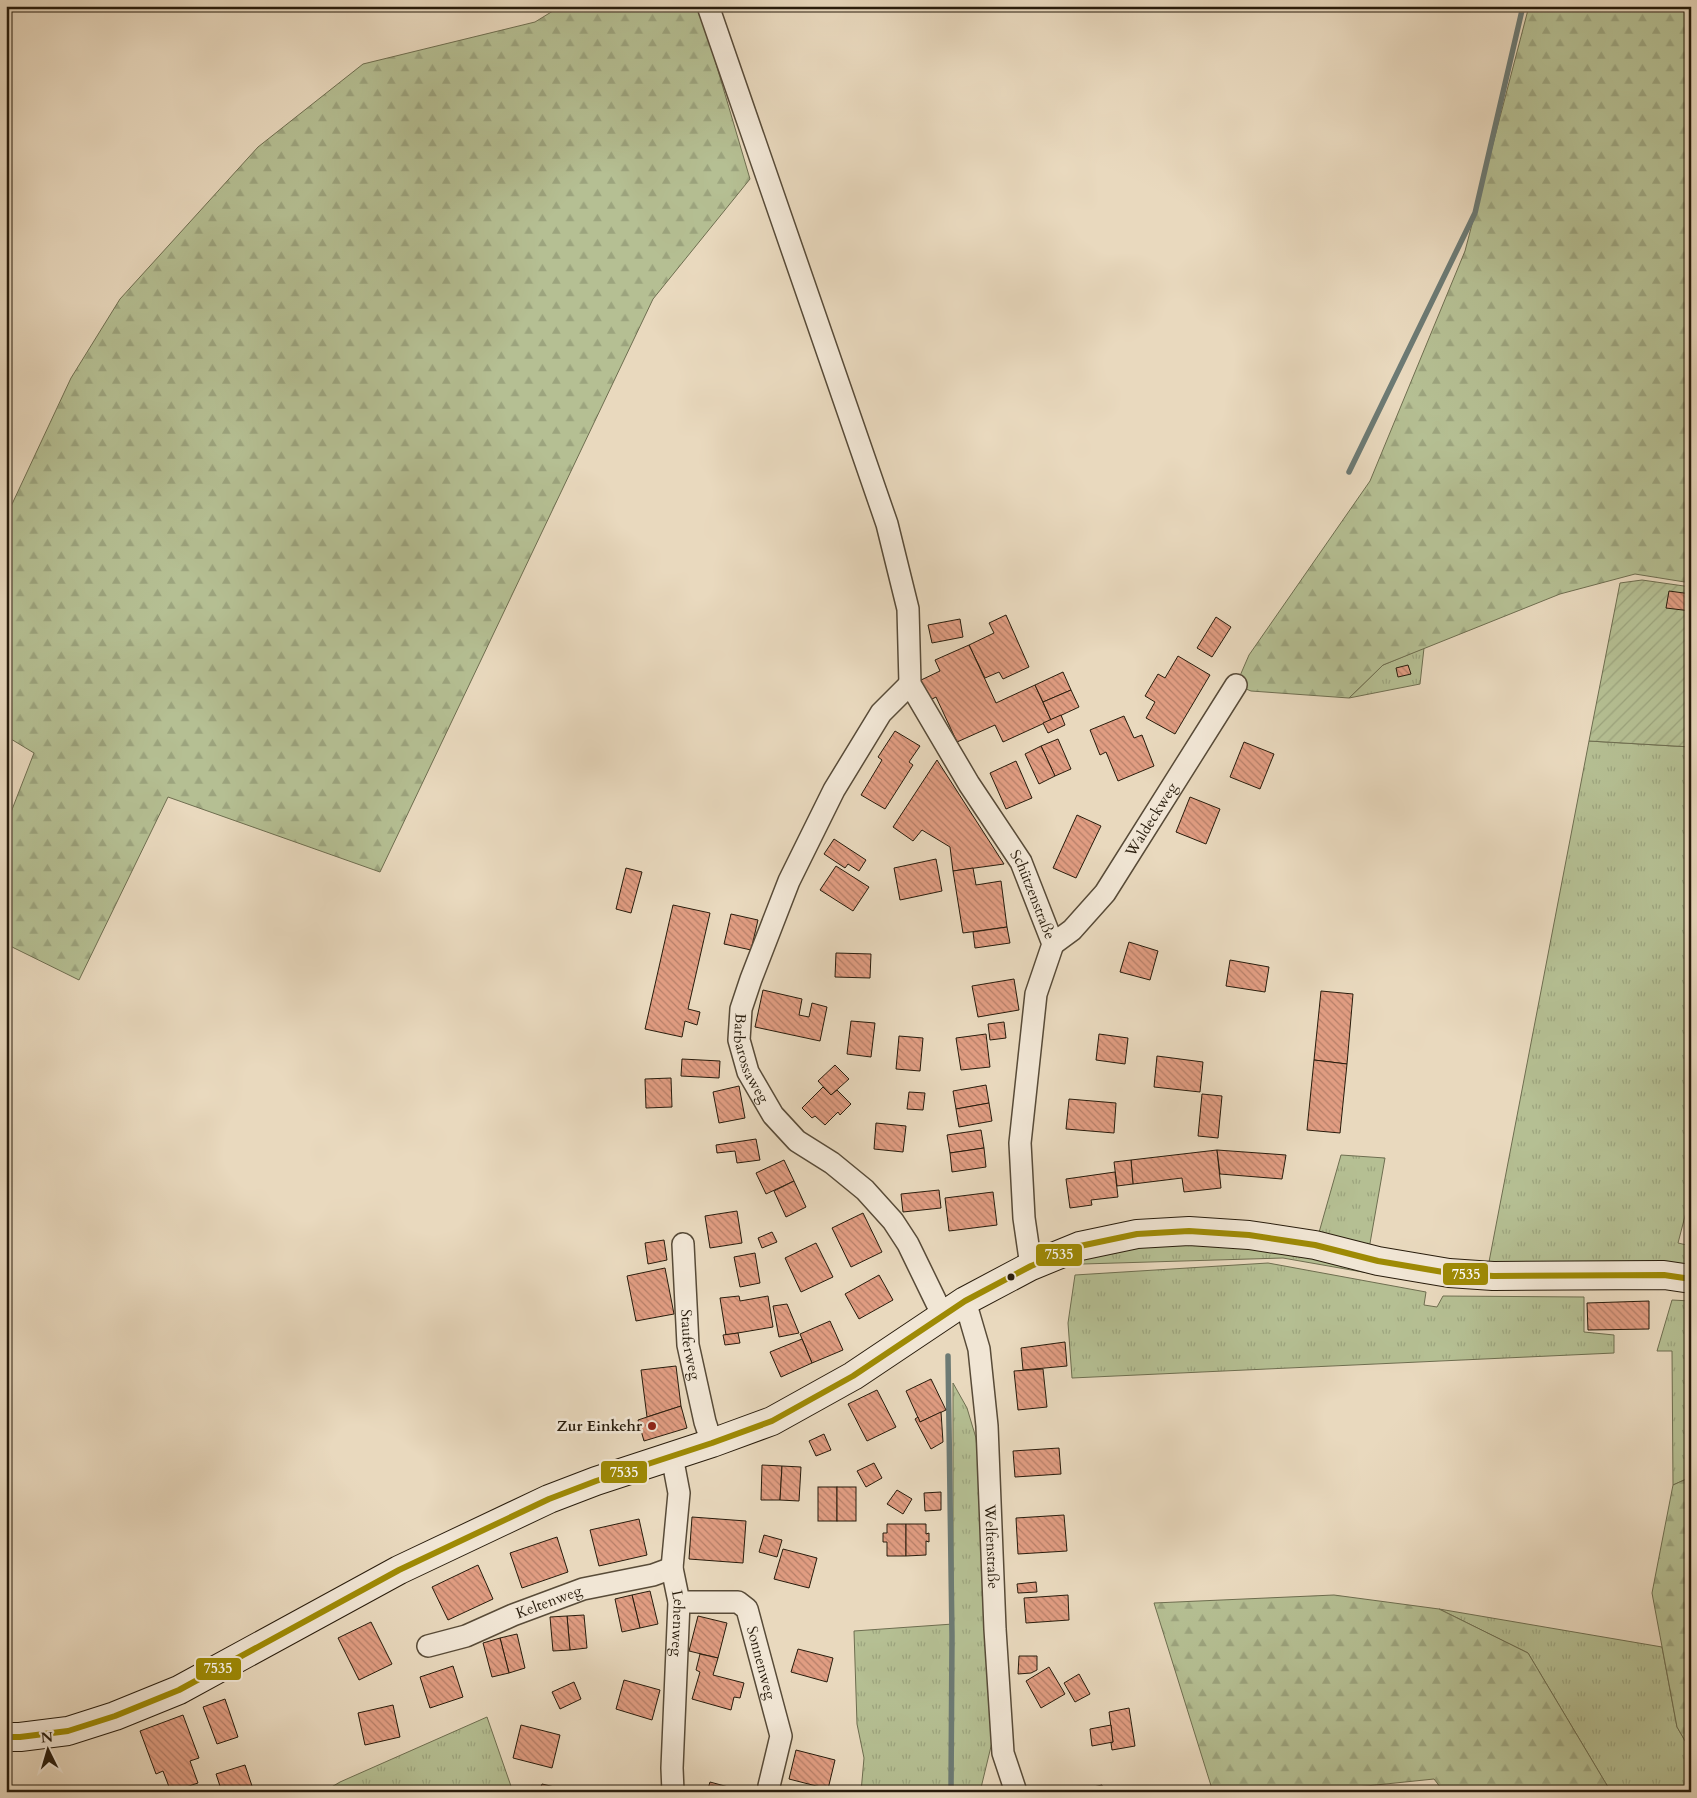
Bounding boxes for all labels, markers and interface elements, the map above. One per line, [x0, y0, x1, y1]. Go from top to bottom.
street label: Waldeckweg [1120, 778, 1182, 861]
street label: Schützenstraße [1005, 846, 1060, 942]
street label: Barbarossaweg [729, 1013, 774, 1107]
line badge: 7535 [1035, 1243, 1083, 1267]
text: 7535 [1045, 1245, 1073, 1264]
line badge: 7535 [1442, 1262, 1489, 1286]
text: 7535 [1452, 1265, 1480, 1284]
unlabelled marker [1006, 1272, 1016, 1282]
street label: Stauferweg [676, 1309, 706, 1382]
place label: Zur Einkehr [556, 1416, 643, 1436]
marker: Zur Einkehr [646, 1420, 658, 1432]
line badge: 7535 [600, 1460, 648, 1484]
text: 7535 [610, 1463, 638, 1482]
street label: Welfenstraße [980, 1503, 1003, 1589]
street label: Keltenweg [513, 1580, 585, 1623]
street label: Lehenweg [667, 1588, 689, 1658]
street label: Sonnenweg [742, 1624, 781, 1702]
line badge: 7535 [195, 1657, 242, 1681]
text: 7535 [204, 1659, 232, 1678]
north arrow [22, 1726, 72, 1776]
text: N [40, 1728, 54, 1748]

